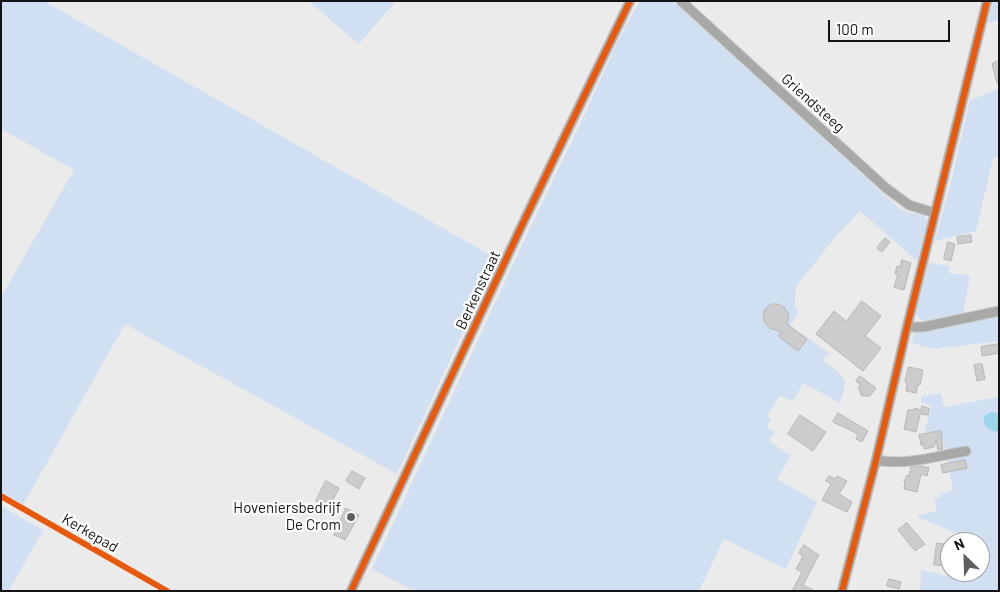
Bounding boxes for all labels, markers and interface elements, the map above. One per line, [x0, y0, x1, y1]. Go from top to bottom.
scale bar [830, 10, 952, 42]
text: 100 m [836, 20, 874, 38]
street label: Griendsteeg [778, 70, 848, 136]
street label: Berkenstraat [452, 248, 504, 332]
place label: Hoveniersbedrijf De Crom [233, 499, 341, 534]
street label: Kerkepad [59, 510, 121, 556]
marker: Hoveniersbedrijf De Crom [345, 511, 357, 523]
north arrow [940, 532, 990, 582]
text: N [951, 534, 967, 553]

